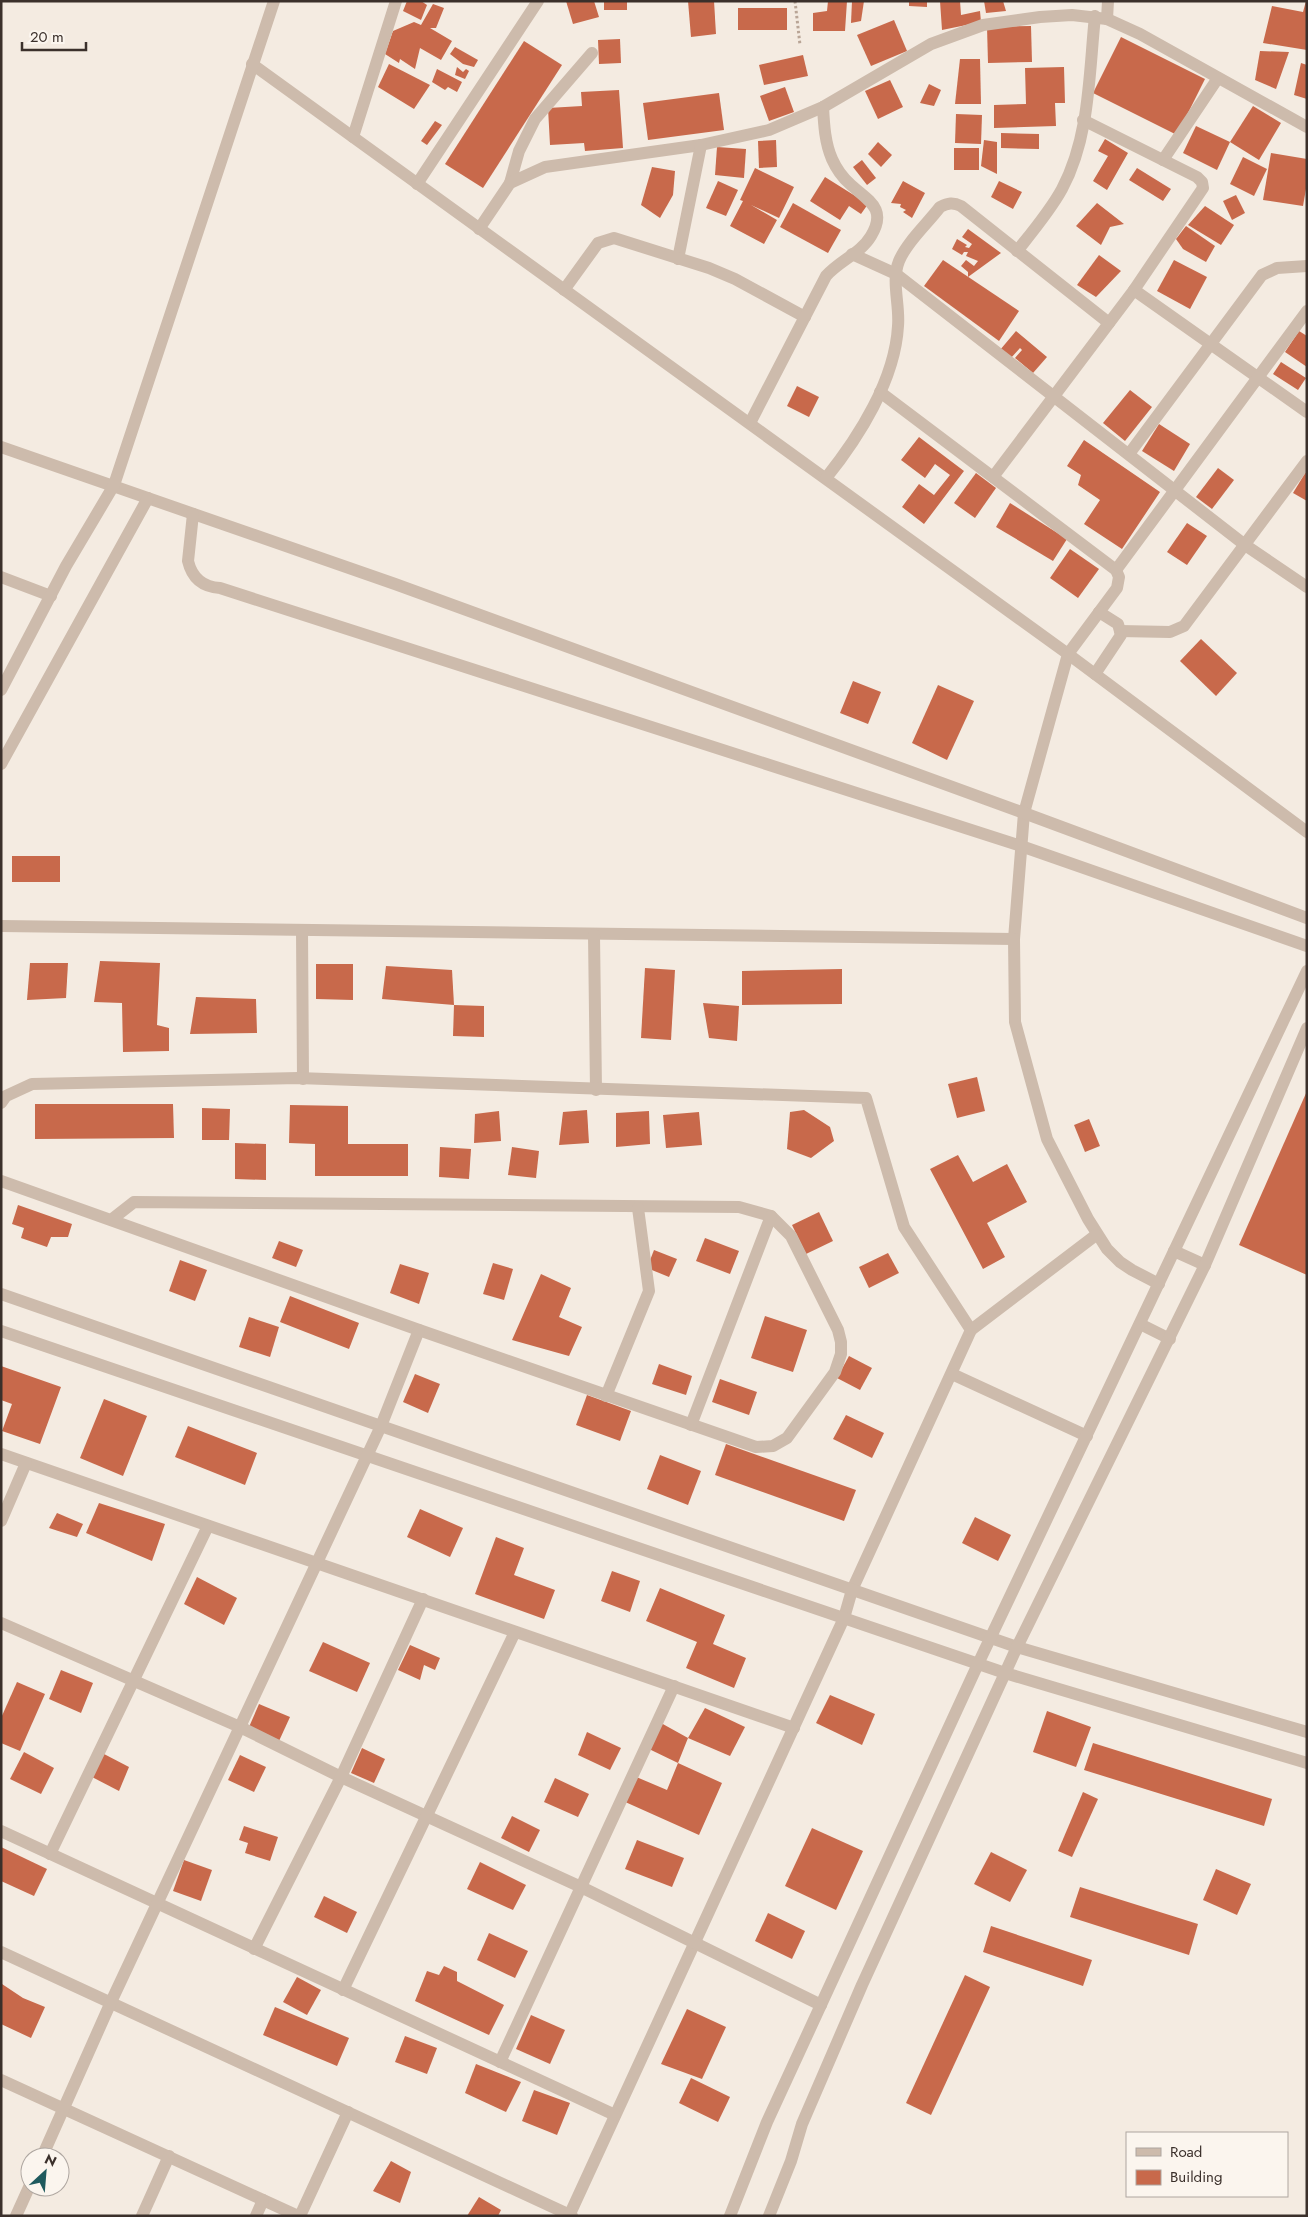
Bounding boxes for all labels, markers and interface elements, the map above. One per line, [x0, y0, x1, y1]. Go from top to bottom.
scale bar [22, 20, 86, 52]
text: 20 m [30, 26, 64, 48]
legend [1126, 2132, 1288, 2197]
text: Road [1170, 2141, 1202, 2163]
north arrow [20, 2147, 70, 2197]
text: N [41, 2149, 60, 2172]
text: Building [1170, 2166, 1222, 2188]

